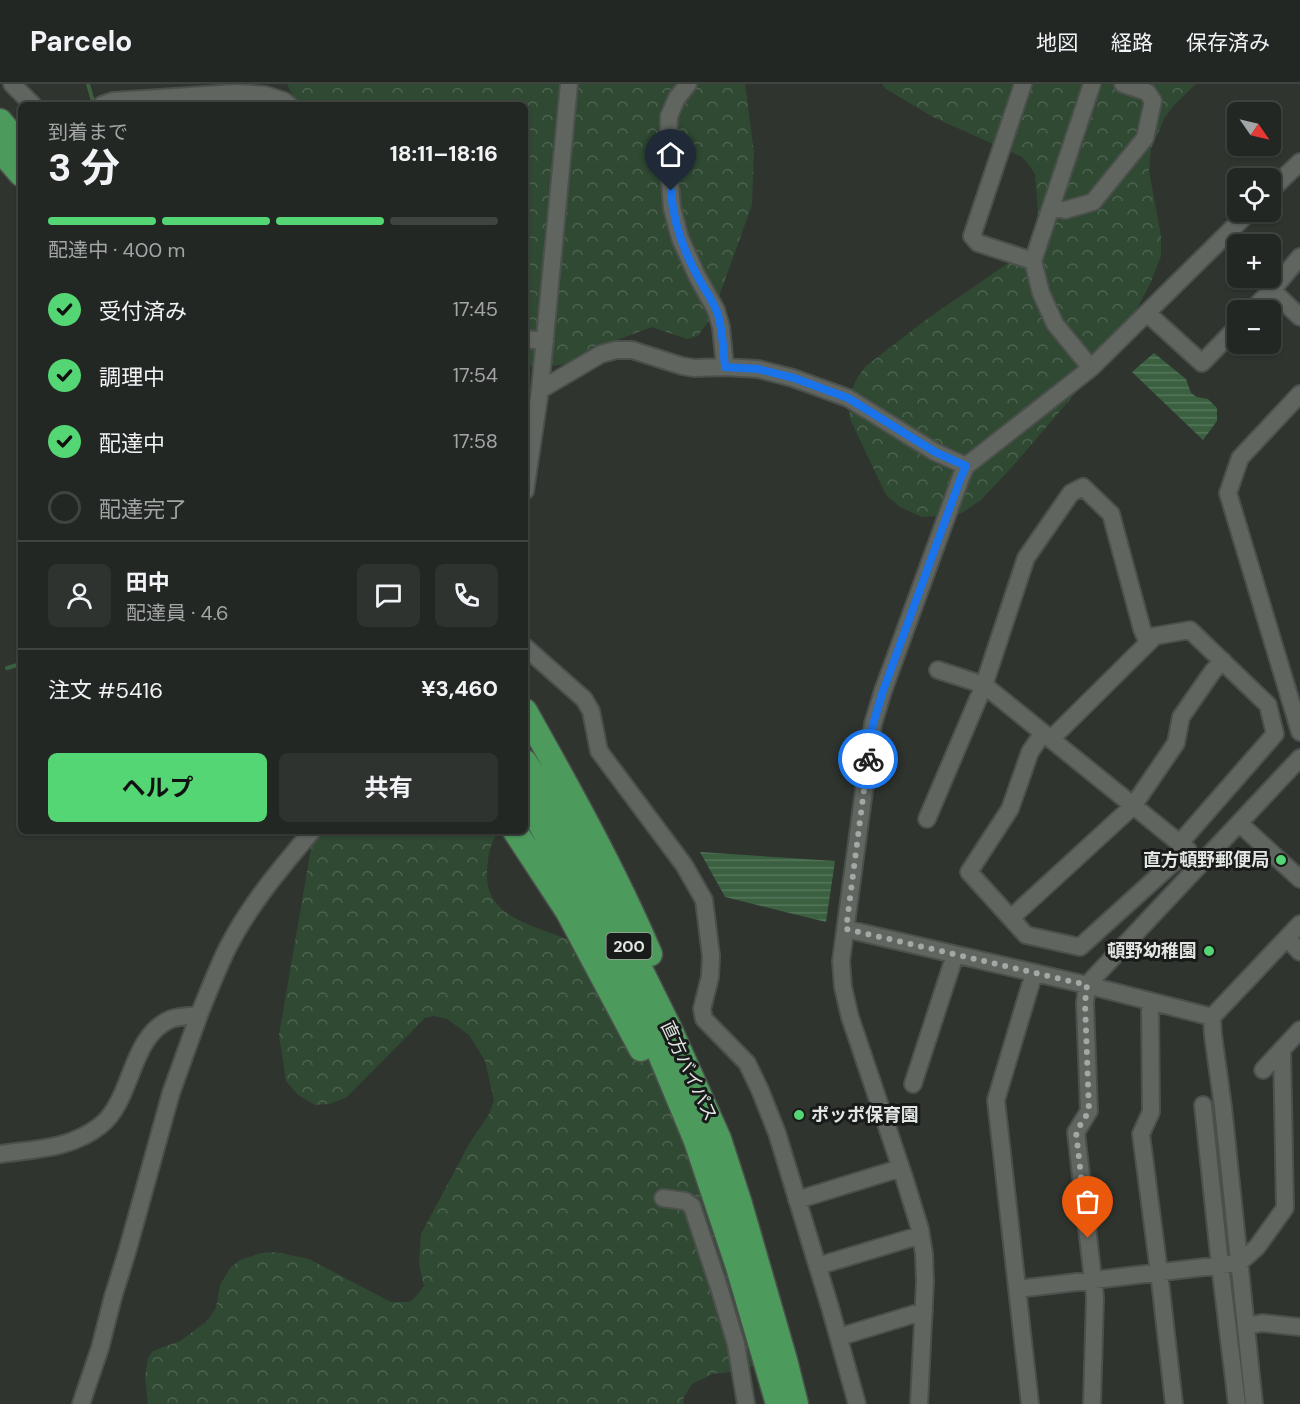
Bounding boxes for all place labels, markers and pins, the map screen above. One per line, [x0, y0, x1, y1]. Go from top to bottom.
pin [645, 129, 696, 191]
place label: 直方頓野郵便局 [1143, 848, 1269, 872]
marker: 直方頓野郵便局 [1274, 853, 1288, 867]
place label: 頓野幼稚園 [1107, 939, 1197, 963]
marker: 頓野幼稚園 [1202, 944, 1216, 958]
place label: ポッポ保育園 [811, 1103, 919, 1127]
marker: ポッポ保育園 [792, 1108, 806, 1122]
pin [1062, 1176, 1113, 1238]

